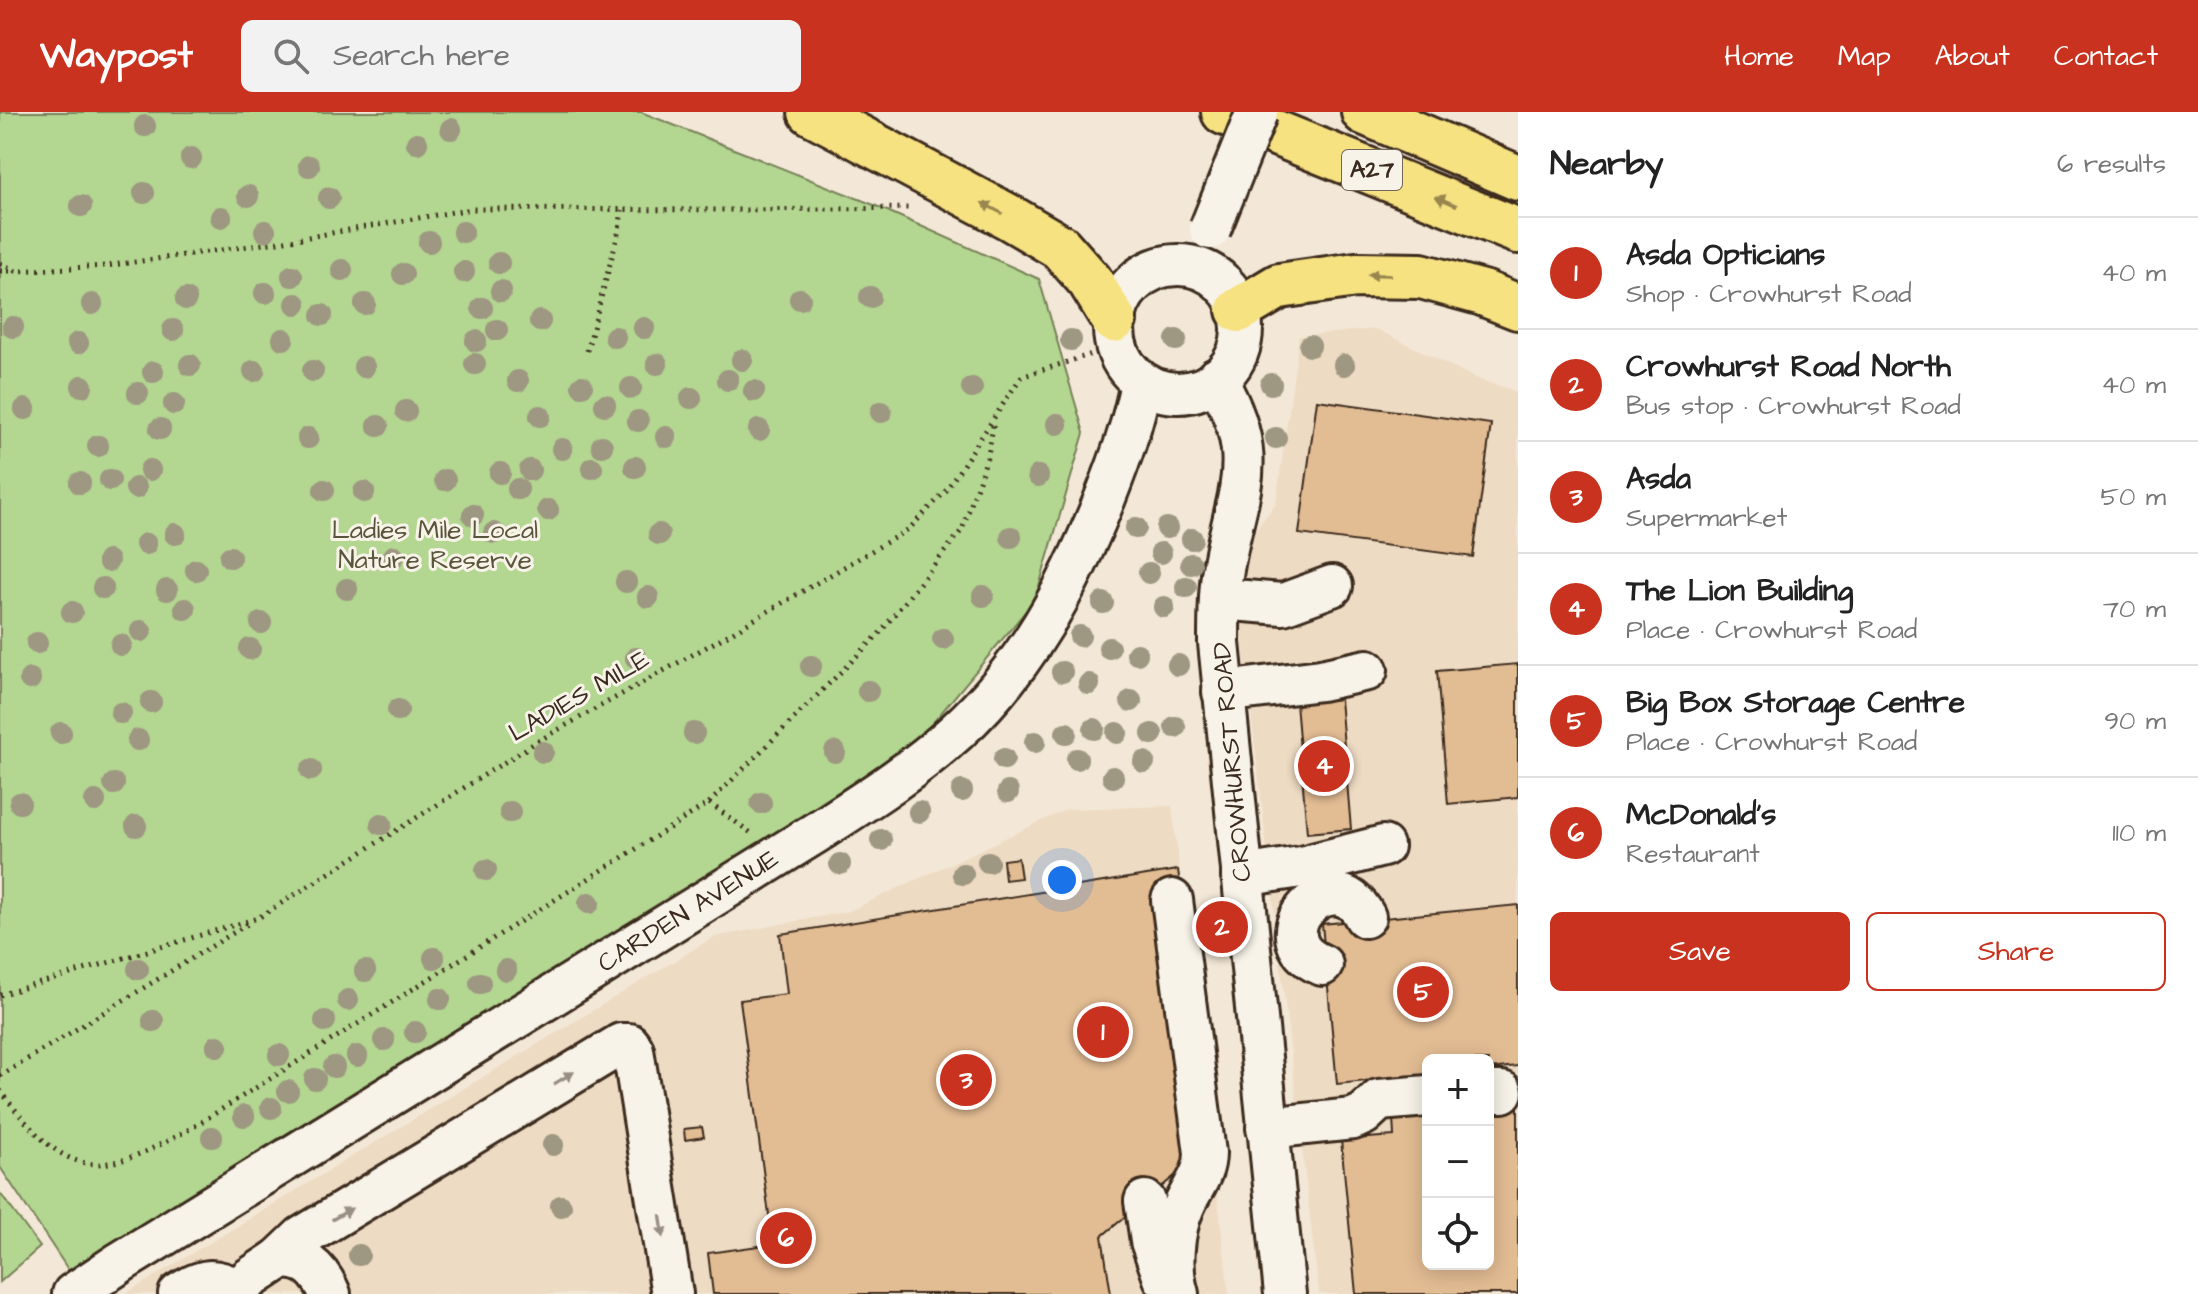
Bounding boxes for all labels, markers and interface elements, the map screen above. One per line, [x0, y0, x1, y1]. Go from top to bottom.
search box [241, 20, 801, 92]
text: Waypost [40, 30, 193, 82]
icon: search [269, 34, 313, 78]
text: Search here [333, 35, 510, 77]
text: Home [1724, 37, 1794, 76]
text: Map [1838, 37, 1891, 76]
text: About [1935, 37, 2010, 76]
text: Contact [2054, 37, 2158, 76]
text: Nearby [1550, 140, 1664, 188]
text: 6 results [2057, 146, 2166, 182]
road number: A27 [1342, 150, 1402, 190]
one-way arrow [1434, 195, 1458, 208]
one-way arrow [981, 201, 1004, 214]
text: Asda Opticians [1626, 234, 1825, 276]
text: 1 [1574, 255, 1578, 291]
text: 40 m [2101, 255, 2166, 291]
one-way arrow [1366, 269, 1391, 281]
text: Shop · Crowhurst Road [1626, 276, 1912, 312]
text: Crowhurst Road North [1626, 346, 1951, 388]
text: 2 [1569, 367, 1583, 403]
text: 40 m [2101, 367, 2166, 403]
text: Bus stop · Crowhurst Road [1626, 388, 1961, 424]
text: Asda [1626, 458, 1691, 500]
text: 3 [1569, 479, 1583, 515]
text: 50 m [2101, 479, 2166, 515]
text: Supermarket [1626, 500, 1787, 536]
park label: Ladies Mile Local Nature Reserve [332, 512, 538, 578]
text: The Lion Building [1626, 570, 1853, 612]
text: 4 [1567, 591, 1585, 627]
text: 70 m [2103, 591, 2166, 627]
text: Place · Crowhurst Road [1626, 612, 1917, 648]
street label: LADIES MILE [502, 641, 656, 751]
street label: CROWHURST ROAD [1204, 641, 1260, 883]
text: Big Box Storage Centre [1626, 682, 1965, 724]
text: 5 [1567, 703, 1585, 739]
text: 90 m [2104, 703, 2166, 739]
text: Place · Crowhurst Road [1626, 724, 1917, 760]
pin: 4 [1298, 736, 1350, 796]
text: McDonald's [1626, 794, 1776, 836]
text: 6 [1568, 815, 1584, 851]
text: 110 m [2112, 815, 2166, 851]
text: Restaurant [1626, 836, 1760, 872]
street label: CARDEN AVENUE [591, 841, 785, 981]
your location [1042, 860, 1082, 900]
pin: 2 [1196, 897, 1248, 957]
button: Save [1550, 912, 1850, 991]
button: Share [1866, 912, 2166, 991]
pin: 5 [1397, 962, 1449, 1022]
pin: 1 [1077, 1002, 1129, 1062]
pin: 3 [940, 1050, 992, 1110]
map controls [1422, 1054, 1494, 1270]
button: + [1422, 1054, 1494, 1126]
one-way arrow [553, 1071, 575, 1085]
button: − [1422, 1126, 1494, 1198]
button: locate [1422, 1198, 1494, 1270]
one-way arrow [331, 1207, 353, 1221]
pin: 6 [760, 1208, 812, 1268]
one-way arrow [656, 1214, 669, 1239]

